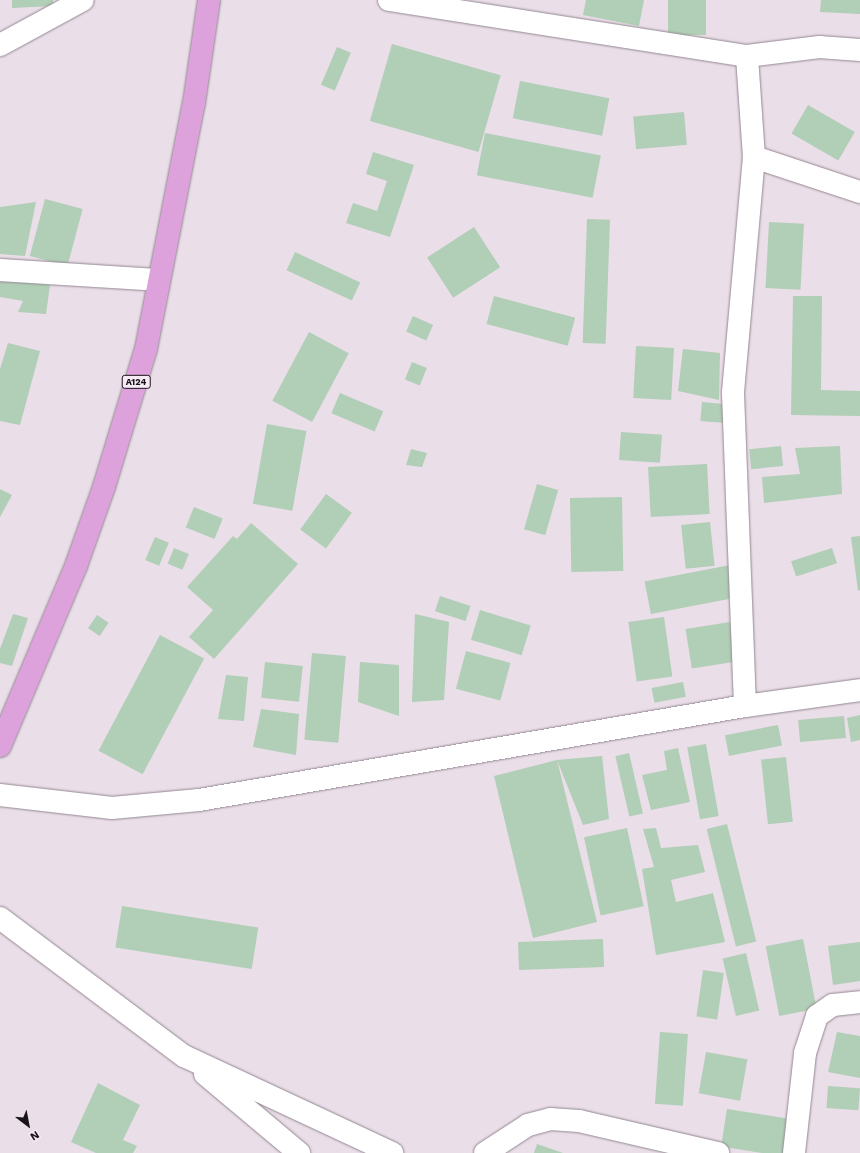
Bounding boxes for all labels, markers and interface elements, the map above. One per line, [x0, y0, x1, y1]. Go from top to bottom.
road number: A124 [121, 375, 151, 389]
north arrow [8, 1105, 48, 1145]
text: N [28, 1128, 42, 1143]

